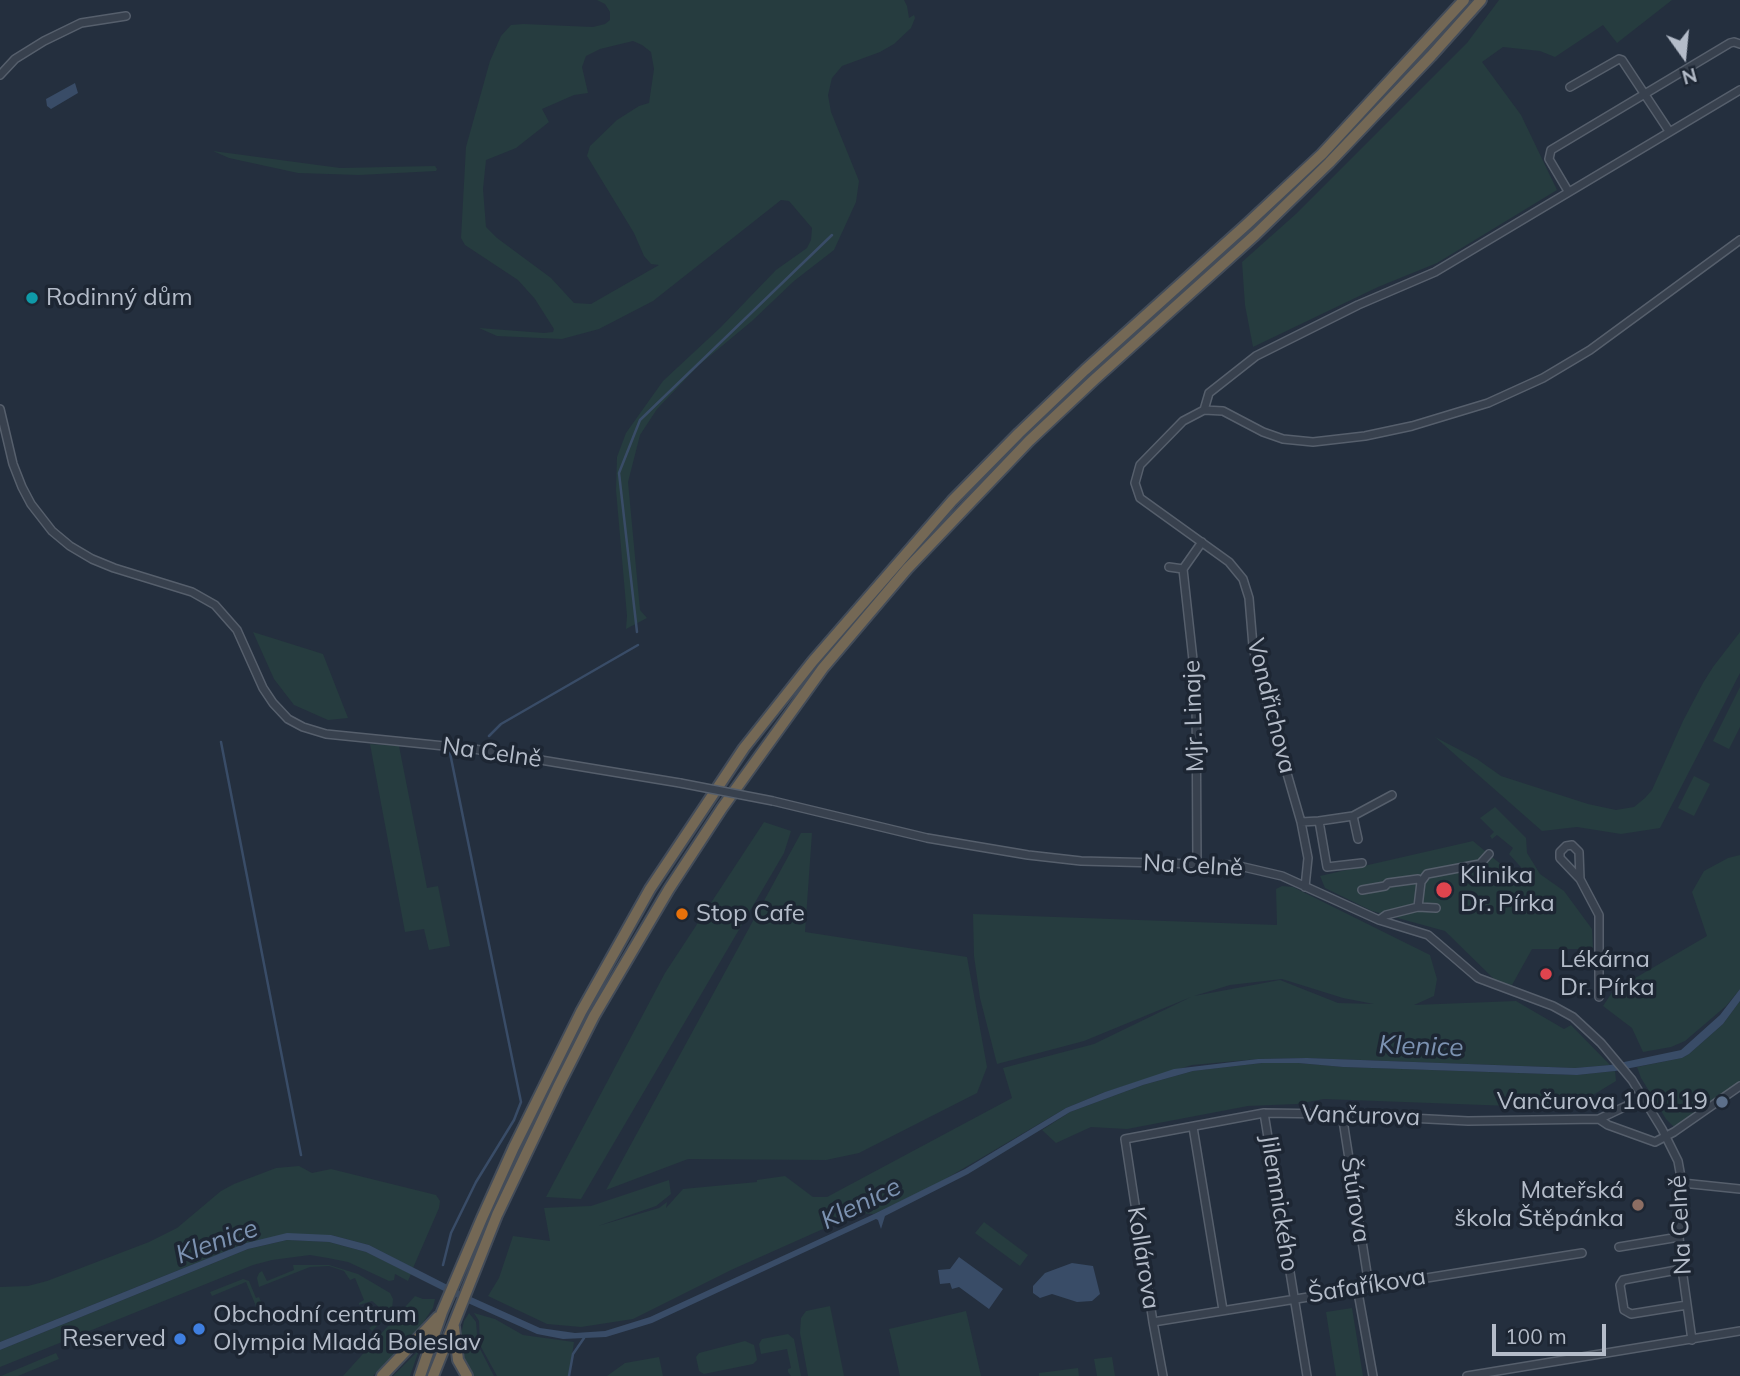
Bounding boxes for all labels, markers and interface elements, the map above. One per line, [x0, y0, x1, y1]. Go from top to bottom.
north arrow [1649, 21, 1719, 91]
text: N [1679, 63, 1699, 90]
place label: Rodinný dům [46, 284, 192, 312]
marker: Rodinný dům [24, 290, 40, 306]
street label: Vondřichova [1240, 635, 1302, 777]
street label: Mjr. Linaje [1178, 659, 1210, 773]
street label: Na Celně [440, 732, 544, 774]
street label: Na Celně [1142, 849, 1244, 883]
place label: Klinika Dr. Pírka [1460, 862, 1555, 918]
marker: Klinika Dr. Pírka [1434, 880, 1454, 900]
place label: Stop Cafe [696, 900, 805, 928]
marker: Stop Cafe [674, 906, 690, 922]
place label: Lékárna Dr. Pírka [1560, 946, 1655, 1002]
marker: Lékárna Dr. Pírka [1538, 966, 1554, 982]
water label: Klenice [1378, 1030, 1464, 1064]
place label: Vančurova 100119 [1497, 1088, 1708, 1116]
marker: Vančurova 100119 [1714, 1094, 1730, 1110]
street label: Vančurova [1301, 1100, 1421, 1132]
street label: Jilemnického [1254, 1133, 1304, 1273]
street label: Štúrova [1334, 1155, 1376, 1245]
water label: Klenice [816, 1171, 906, 1237]
street label: Na Celně [1664, 1174, 1698, 1276]
place label: Mateřská škola Štěpánka [1454, 1177, 1624, 1233]
marker: Mateřská škola Štěpánka [1630, 1197, 1646, 1213]
street label: Kollárova [1121, 1205, 1165, 1311]
water label: Klenice [172, 1213, 262, 1271]
street label: Šafaříkova [1306, 1262, 1428, 1310]
place label: Obchodní centrum Olympia Mladá Boleslav [213, 1301, 481, 1357]
scale bar [1495, 1310, 1609, 1354]
marker: Obchodní centrum Olympia Mladá Boleslav [191, 1321, 207, 1337]
text: 100 m [1505, 1323, 1567, 1349]
place label: Reserved [62, 1325, 166, 1353]
marker: Reserved [172, 1331, 188, 1347]

